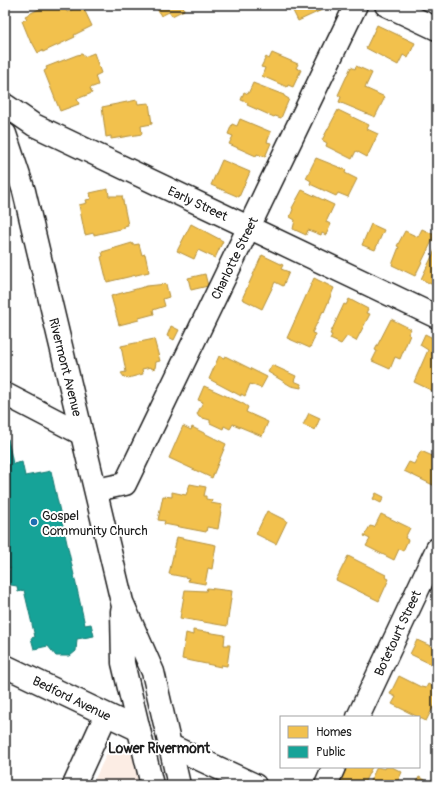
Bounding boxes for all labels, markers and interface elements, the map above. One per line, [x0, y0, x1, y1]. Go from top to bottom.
street label: Early Street [165, 183, 231, 225]
street label: Charlotte Street [208, 214, 262, 302]
street label: Rivermont Avenue [45, 316, 85, 419]
place label: Gospel Community Church [42, 508, 148, 539]
marker: Gospel Community Church [29, 517, 39, 527]
street label: Botetourt Street [371, 587, 425, 679]
street label: Bedford Avenue [30, 673, 114, 725]
legend [280, 716, 420, 768]
text: Homes [316, 725, 352, 740]
district label: Lower Rivermont [108, 740, 210, 757]
text: Public [316, 745, 346, 760]

